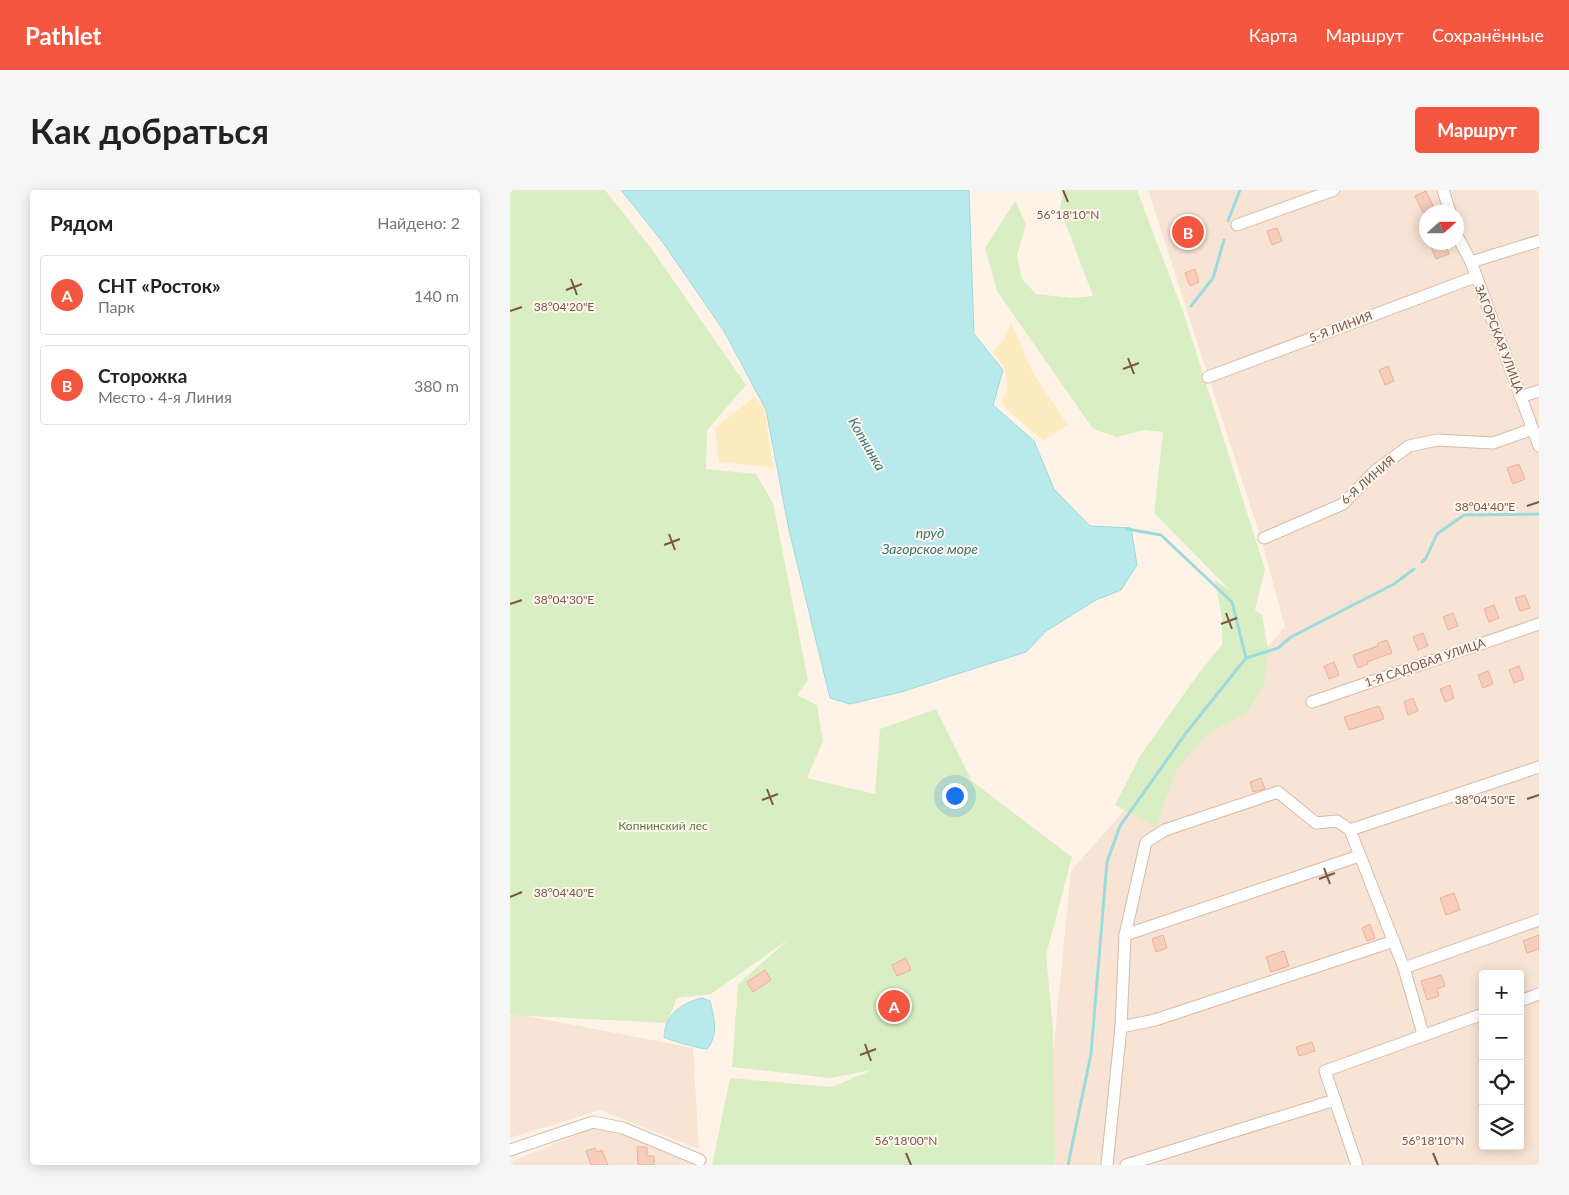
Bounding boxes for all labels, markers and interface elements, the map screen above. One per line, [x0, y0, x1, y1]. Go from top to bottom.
text: Pathlet [25, 21, 102, 50]
text: Карта [1249, 24, 1297, 46]
text: Маршрут [1325, 24, 1404, 46]
text: Сохранённые [1432, 24, 1544, 46]
button: Маршрут [1415, 107, 1539, 153]
text: Как добраться [30, 109, 269, 151]
north arrow [1419, 205, 1464, 250]
text: 56°18'10"N [1037, 207, 1099, 222]
text: Рядом [50, 210, 113, 235]
text: Найдено: 2 [377, 213, 460, 232]
pin: B [1172, 213, 1204, 251]
text: СНТ «Росток» [98, 274, 221, 297]
street label: ЗАГОРСКАЯ УЛИЦА [1472, 282, 1527, 396]
text: A [61, 286, 73, 305]
text: 140 m [414, 286, 459, 305]
text: Парк [98, 297, 135, 316]
text: 38°04'20"E [534, 299, 594, 314]
street label: 5-Я ЛИНИЯ [1307, 308, 1375, 345]
text: Сторожка [98, 364, 187, 387]
text: B [62, 376, 72, 395]
text: 380 m [414, 376, 459, 395]
text: Место · 4-я Линия [98, 387, 232, 406]
water label: Копнинка [845, 414, 889, 473]
street label: 6-Я ЛИНИЯ [1338, 452, 1398, 507]
text: 38°04'40"E [1455, 499, 1515, 514]
water label: пруд Загорское море [881, 524, 978, 557]
text: 38°04'30"E [534, 592, 594, 607]
street label: 1-Я САДОВАЯ УЛИЦА [1363, 635, 1488, 690]
your location [942, 783, 968, 809]
text: 38°04'50"E [1455, 792, 1515, 807]
park label: Копнинский лес [618, 818, 708, 833]
text: 38°04'40"E [534, 885, 594, 900]
map controls [1479, 970, 1524, 1150]
button: + [1479, 970, 1524, 1015]
pin: A [878, 987, 910, 1025]
button: − [1479, 1015, 1524, 1060]
button: locate [1479, 1060, 1524, 1105]
button: layers [1479, 1105, 1524, 1150]
text: 56°18'00"N [875, 1133, 937, 1148]
text: 56°18'10"N [1402, 1133, 1464, 1148]

